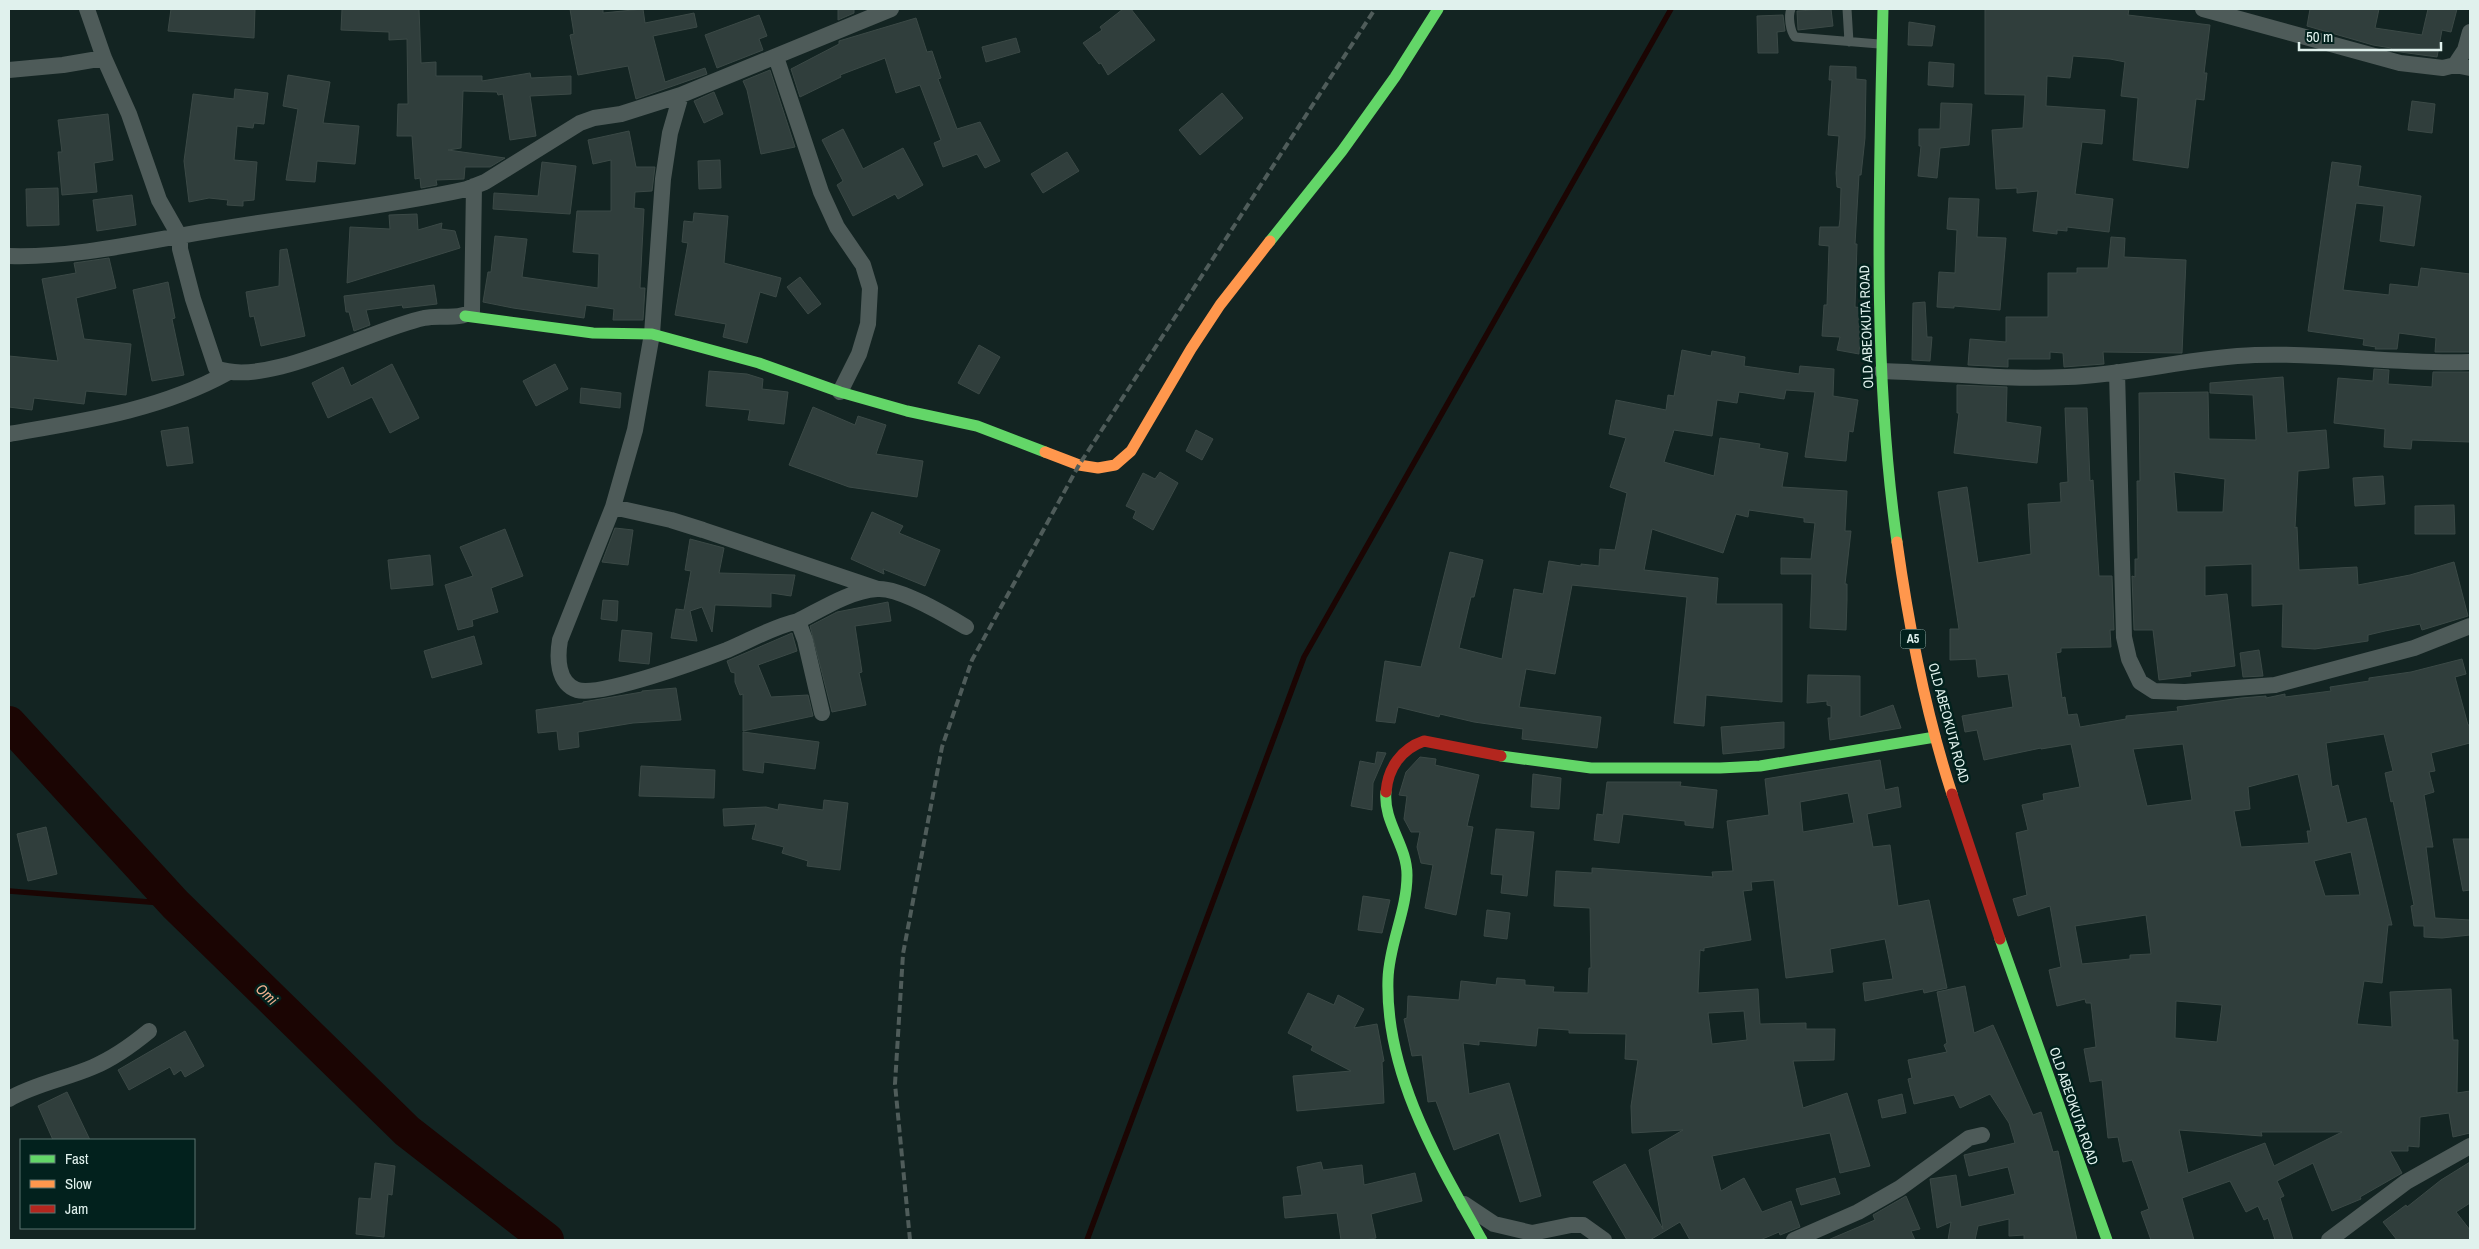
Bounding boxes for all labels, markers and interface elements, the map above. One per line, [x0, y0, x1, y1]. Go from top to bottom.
scale bar [2299, 20, 2442, 52]
text: 50 m [2306, 26, 2333, 47]
street label: OLD ABEOKUTA ROAD [1855, 265, 1877, 389]
road number: A5 [1900, 630, 1926, 648]
street label: OLD ABEOKUTA ROAD [1924, 661, 1974, 785]
water label: Omi [251, 978, 283, 1010]
street label: OLD ABEOKUTA ROAD [2045, 1045, 2103, 1167]
legend [20, 1139, 195, 1229]
text: Fast [65, 1148, 89, 1169]
text: Slow [65, 1173, 92, 1194]
text: Jam [65, 1198, 88, 1219]

